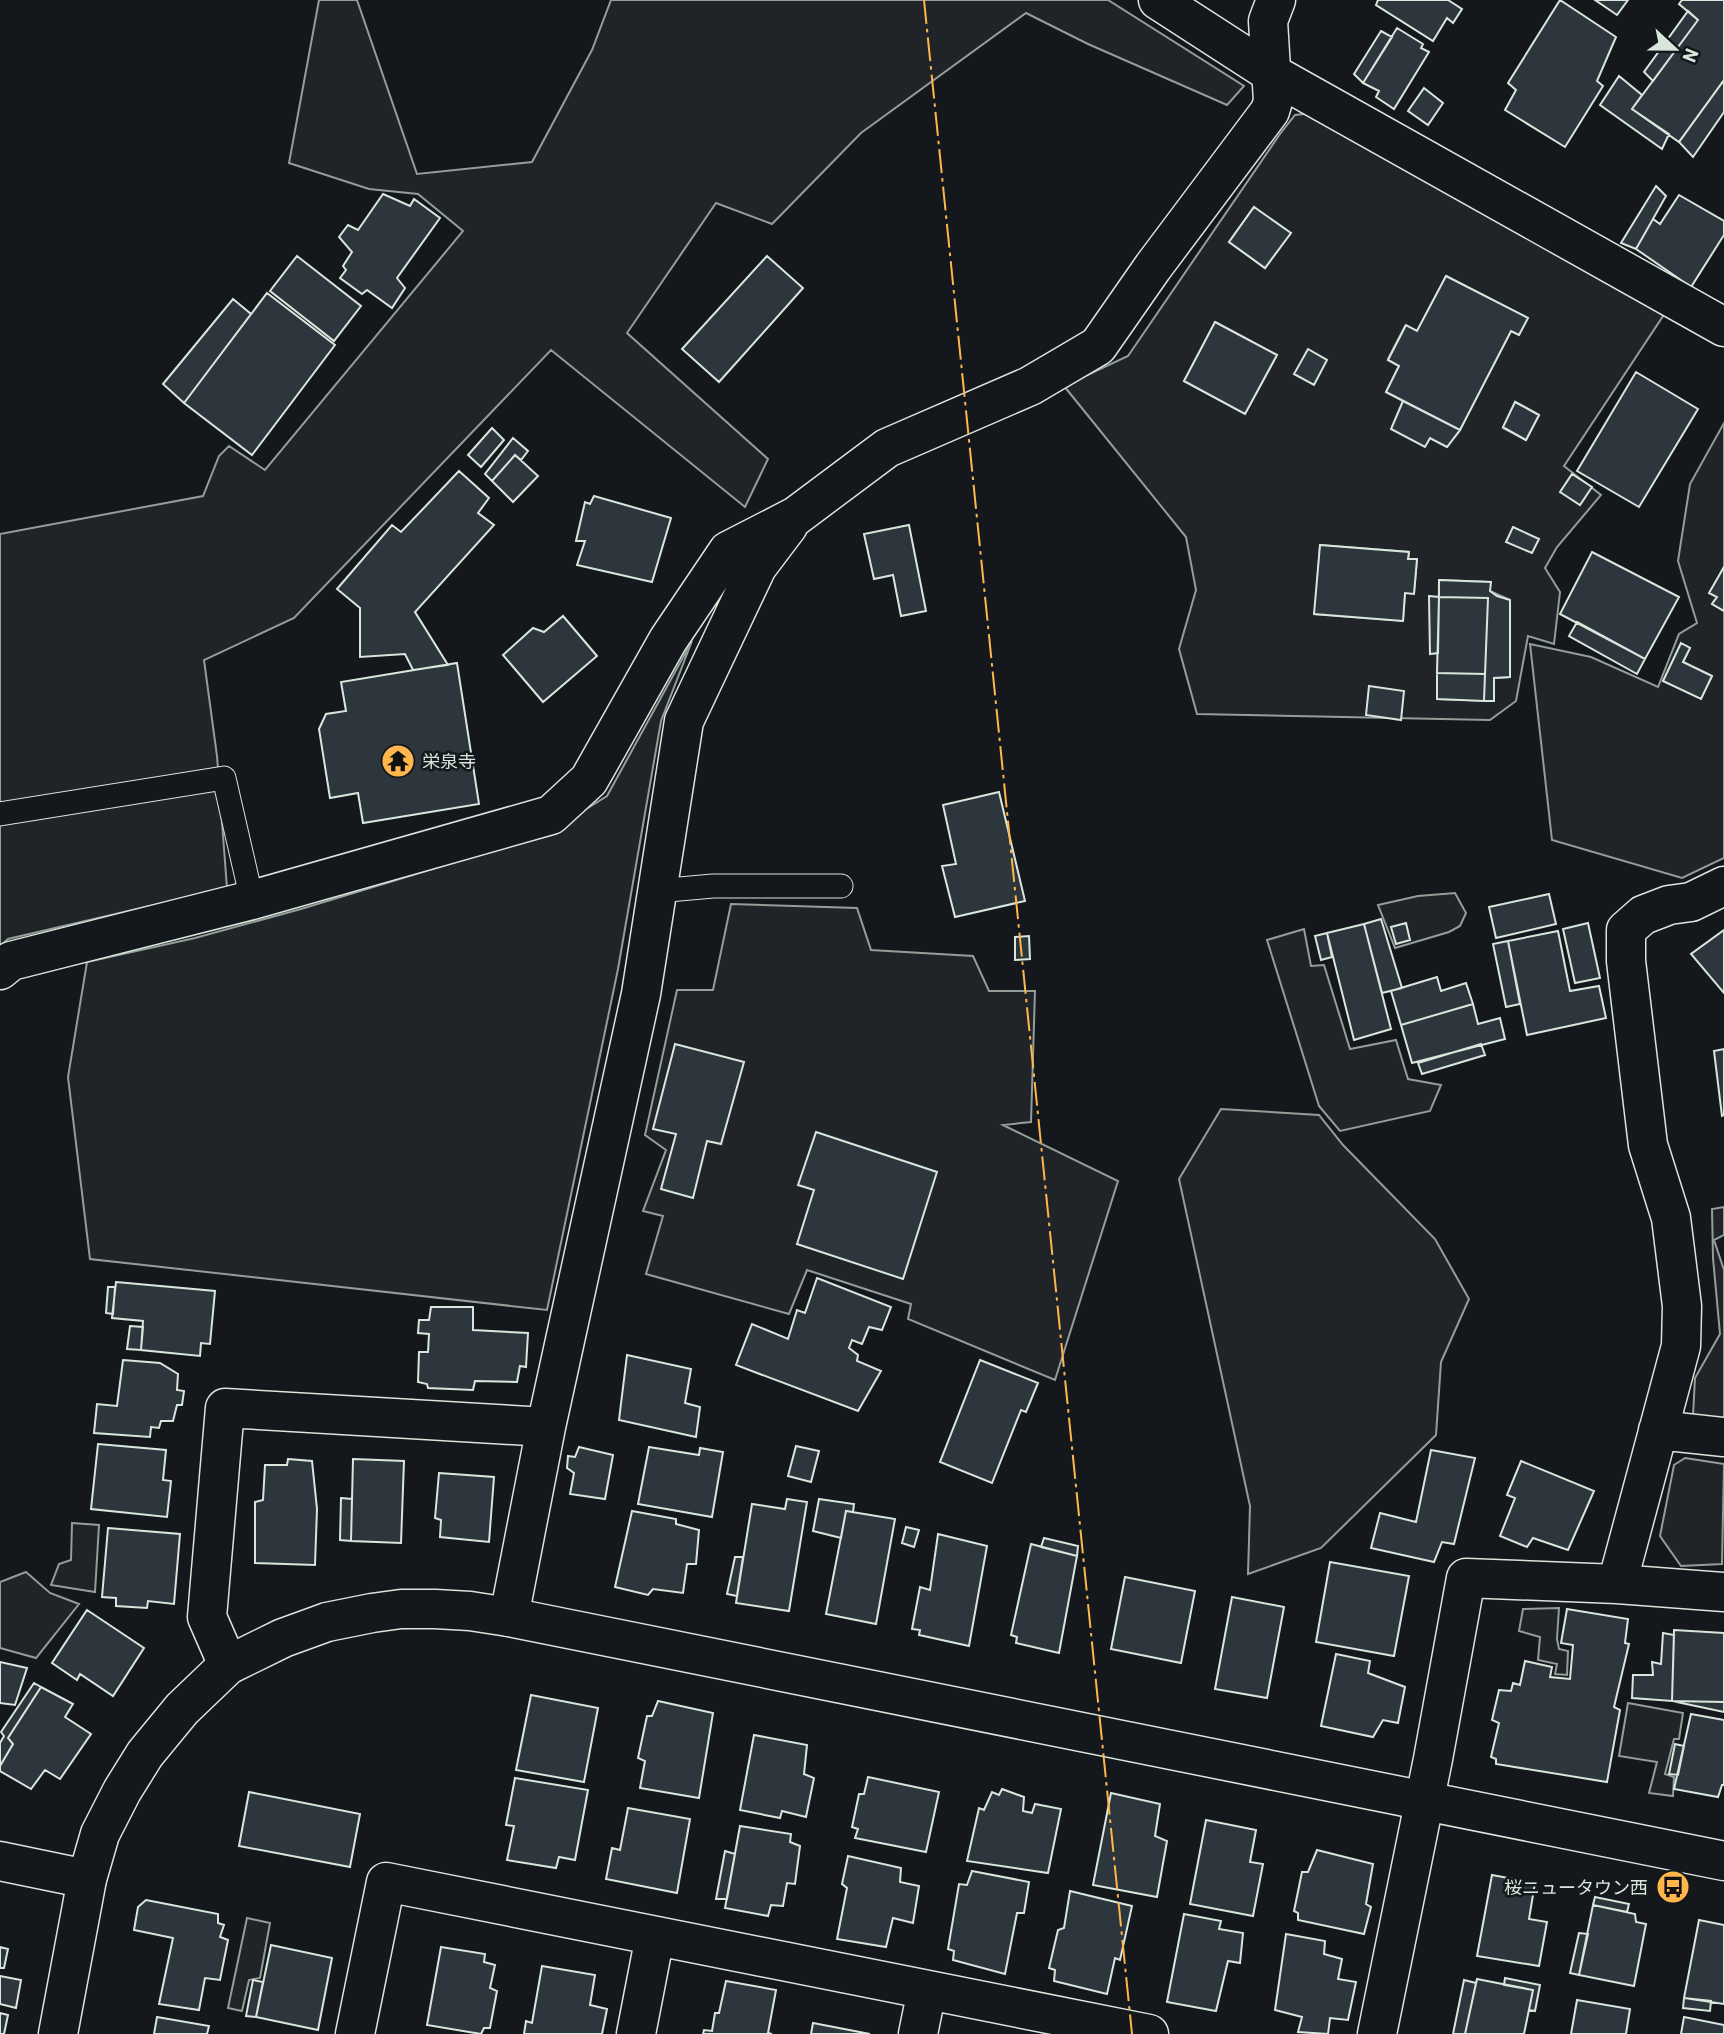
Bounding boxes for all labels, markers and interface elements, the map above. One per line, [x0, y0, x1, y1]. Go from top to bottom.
north arrow [1640, 14, 1710, 84]
text: N [1678, 45, 1704, 66]
temple icon: 栄泉寺 [379, 742, 417, 780]
place label: 栄泉寺 [422, 750, 476, 772]
bus stop icon: 桜ニュータウン西 [1654, 1868, 1692, 1906]
place label: 桜ニュータウン西 [1504, 1876, 1648, 1898]

